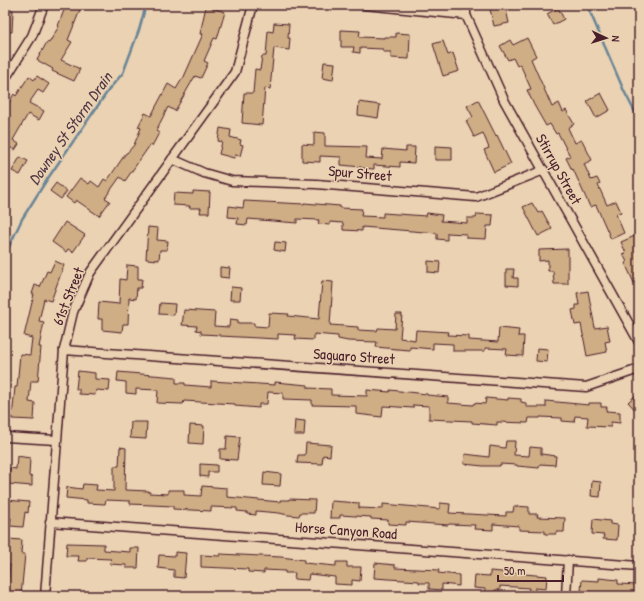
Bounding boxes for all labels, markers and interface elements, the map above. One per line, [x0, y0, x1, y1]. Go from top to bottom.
north arrow [586, 18, 626, 58]
text: N [609, 35, 623, 42]
water label: Downey St Storm Drain [23, 66, 118, 189]
street label: Stirrup Street [531, 130, 587, 209]
street label: Spur Street [327, 160, 393, 186]
street label: 61st Street [47, 263, 89, 328]
street label: Saguaro Street [313, 343, 396, 369]
street label: Horse Canyon Road [294, 516, 398, 544]
scale bar [498, 557, 563, 583]
text: 50 m [504, 562, 525, 579]

